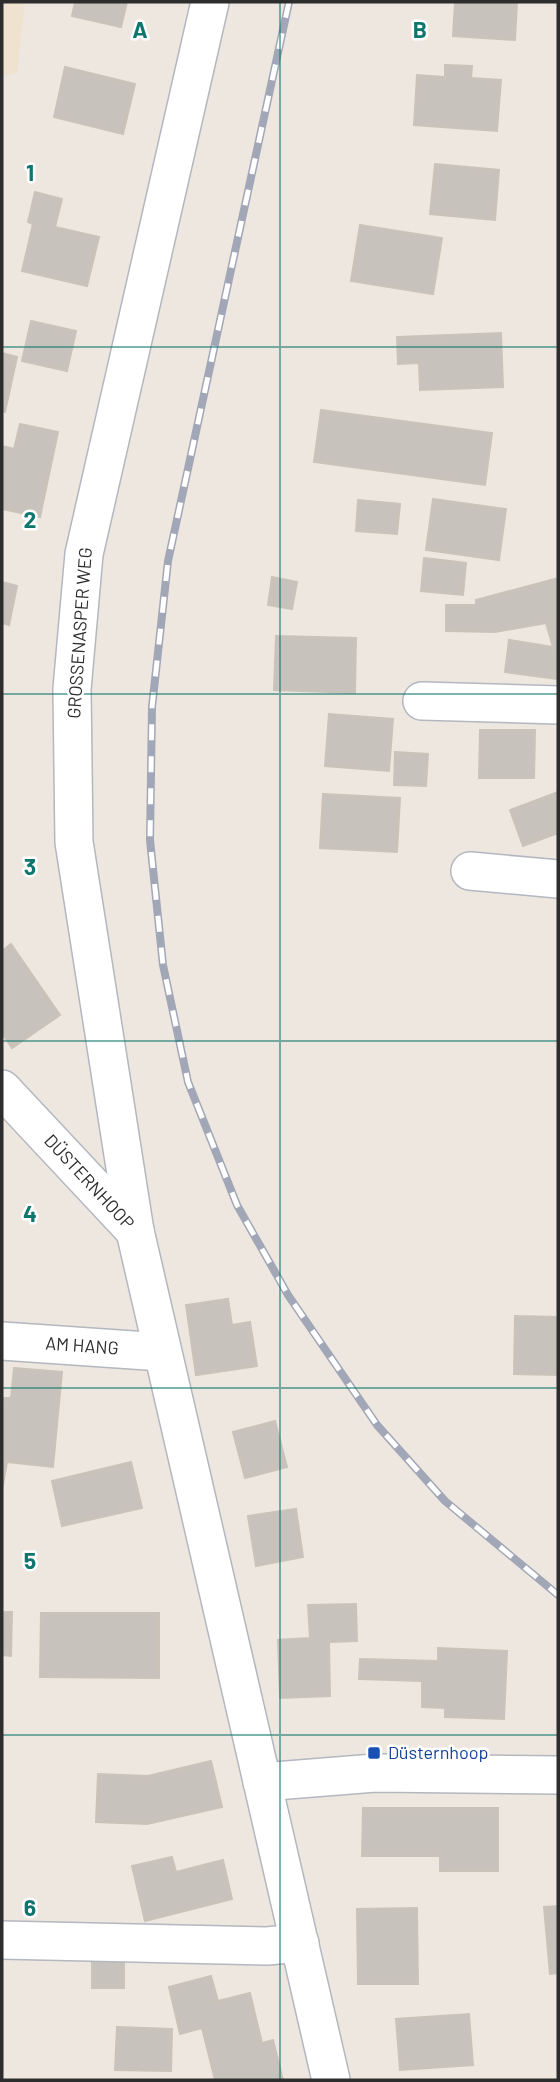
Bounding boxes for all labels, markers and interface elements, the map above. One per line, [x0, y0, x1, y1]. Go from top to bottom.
text: A [132, 15, 148, 43]
text: B [413, 15, 427, 43]
text: 1 [26, 158, 34, 186]
text: 2 [24, 505, 36, 533]
street label: GROSSENASPER WEG [62, 546, 96, 719]
text: 3 [24, 852, 36, 880]
street label: DÜSTERNHOOP [40, 1129, 139, 1233]
text: 4 [23, 1199, 37, 1227]
street label: AM HANG [45, 1331, 119, 1359]
text: 5 [24, 1546, 36, 1574]
place label: Düsternhoop [388, 1741, 488, 1763]
marker: Düsternhoop [366, 1745, 382, 1761]
text: 6 [24, 1893, 36, 1921]

